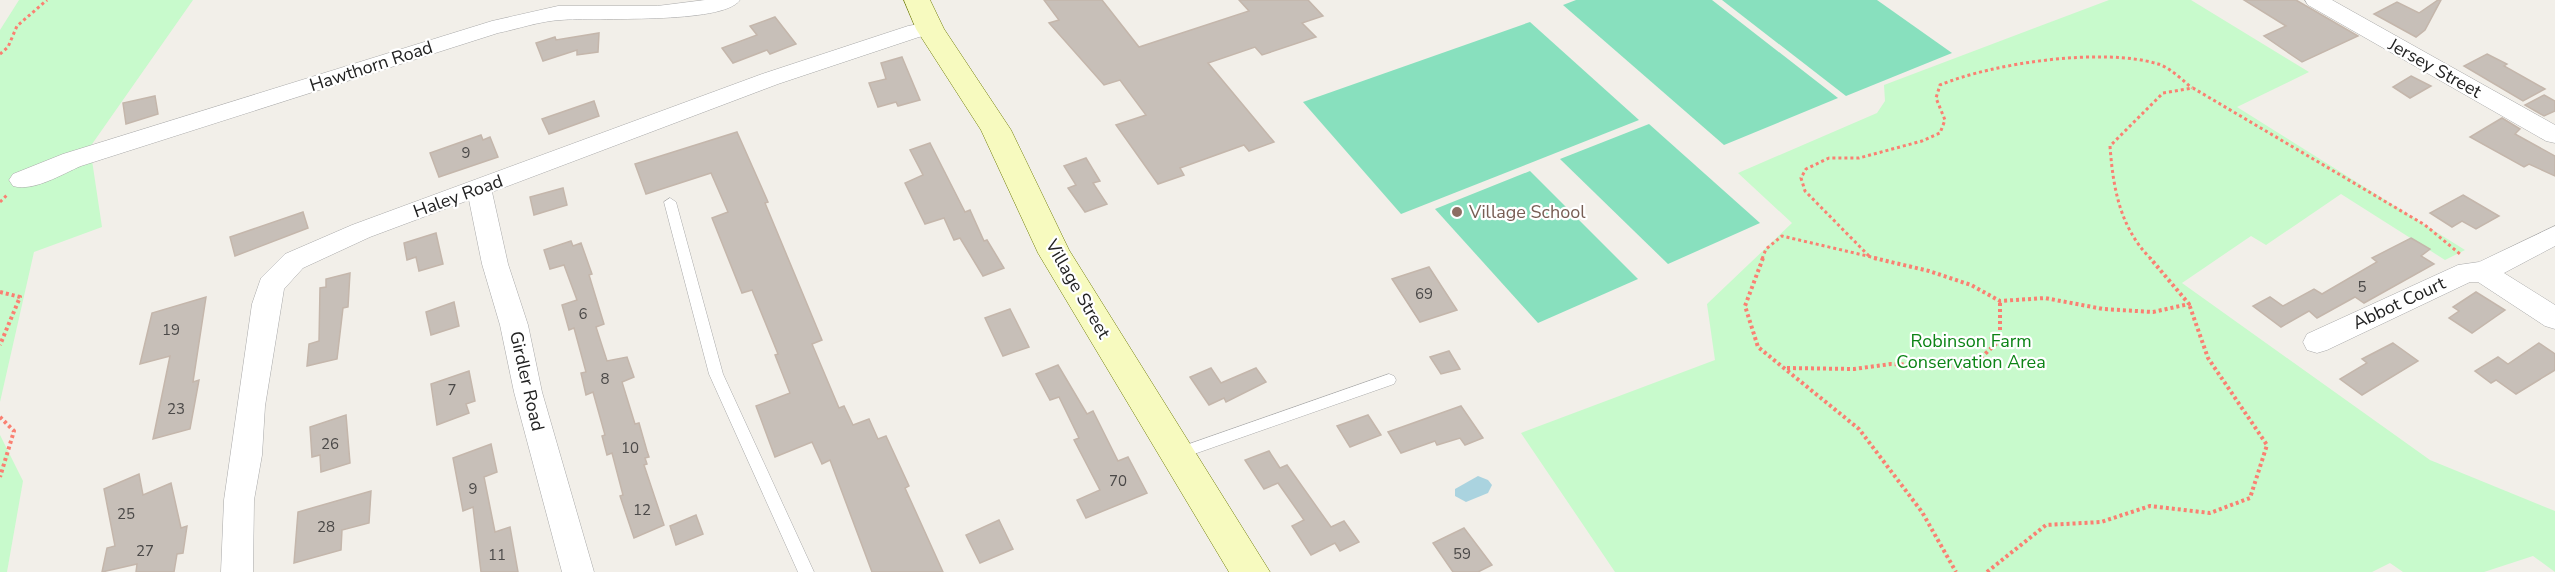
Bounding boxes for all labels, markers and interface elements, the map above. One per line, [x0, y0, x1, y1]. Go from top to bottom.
street label: Jersey Street [2383, 32, 2486, 104]
street label: Hawthorn Road [306, 35, 436, 97]
house number: 9 [461, 143, 471, 163]
street label: Haley Road [410, 169, 506, 223]
place label: Village School [1468, 200, 1586, 224]
marker: Village School [1450, 205, 1464, 219]
street label: Village Street [1039, 234, 1116, 344]
street label: Abbot Court [2349, 271, 2450, 335]
house number: 5 [2357, 277, 2367, 297]
house number: 69 [1415, 284, 1433, 304]
house number: 6 [578, 304, 588, 324]
house number: 19 [162, 320, 180, 340]
street label: Girdler Road [504, 329, 550, 433]
park label: Robinson Farm Conservation Area [1896, 329, 2046, 374]
house number: 8 [600, 369, 610, 389]
house number: 7 [447, 380, 457, 400]
house number: 23 [167, 399, 185, 419]
house number: 26 [321, 434, 339, 454]
house number: 10 [621, 438, 639, 458]
house number: 70 [1109, 471, 1127, 491]
house number: 9 [468, 479, 478, 499]
house number: 12 [633, 500, 651, 520]
house number: 25 [117, 504, 135, 524]
house number: 28 [317, 517, 335, 537]
house number: 27 [136, 541, 154, 561]
house number: 59 [1453, 544, 1471, 564]
house number: 11 [488, 545, 506, 565]

